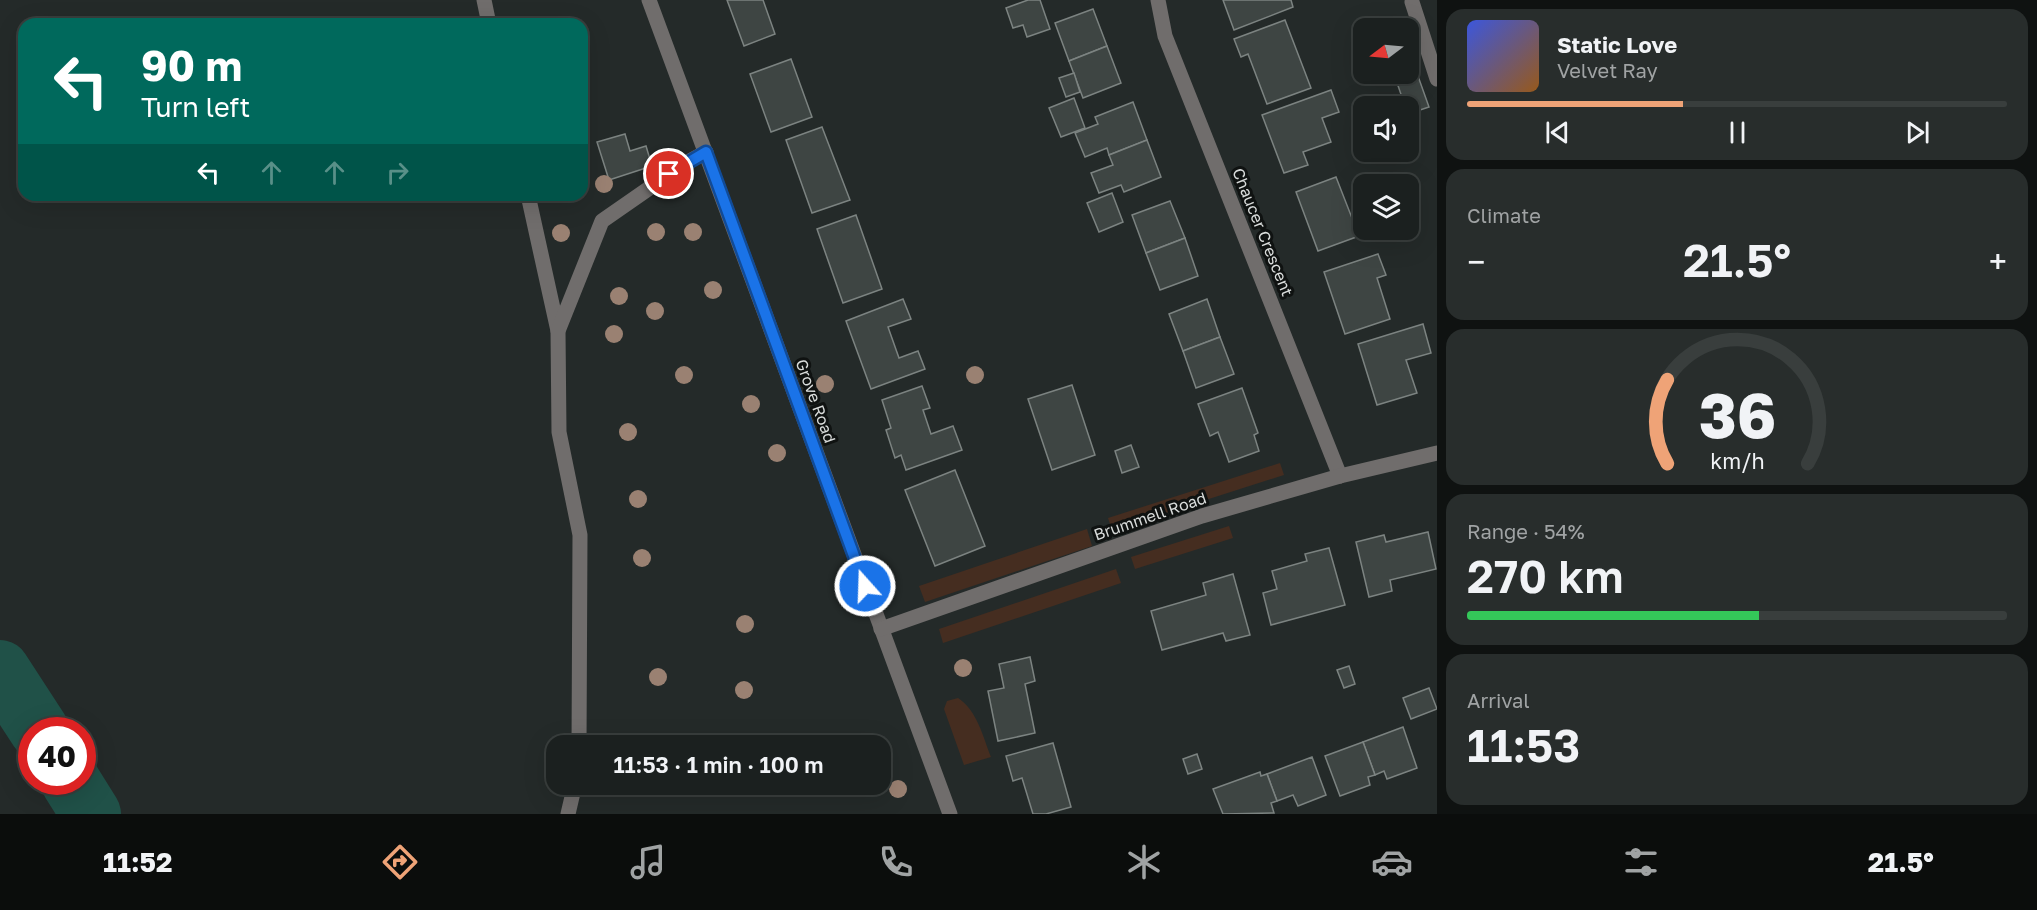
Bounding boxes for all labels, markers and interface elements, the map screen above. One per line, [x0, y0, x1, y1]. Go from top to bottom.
north arrow [1353, 18, 1419, 84]
map controls [1353, 18, 1419, 240]
text: Static Love [1557, 31, 1677, 58]
text: 90 m [141, 40, 242, 90]
icon: left [42, 42, 120, 120]
text: Velvet Ray [1557, 58, 1658, 82]
text: Turn left [141, 91, 250, 123]
button: sound [1353, 96, 1419, 162]
icon: previous [1541, 116, 1574, 149]
icon: pause [1721, 116, 1754, 149]
icon: next [1901, 116, 1934, 149]
pin [643, 148, 694, 199]
icon: left [192, 156, 225, 189]
icon: ahead [255, 156, 288, 189]
icon: ahead [318, 156, 351, 189]
icon: right [381, 156, 414, 189]
icon: arrive [652, 157, 685, 190]
street label: Chaucer Crescent [1228, 165, 1298, 299]
button: layers [1353, 174, 1419, 240]
text: Climate [1467, 203, 1541, 227]
text: 21.5° [1683, 233, 1791, 287]
text: − [1467, 242, 1485, 281]
text: + [1989, 242, 2007, 281]
street label: Grove Road [792, 356, 840, 446]
text: 36 [1698, 377, 1776, 452]
text: km/h [1710, 448, 1764, 474]
street label: Brummell Road [1091, 487, 1209, 545]
text: Range · 54% [1467, 519, 1585, 543]
text: 270 km [1467, 549, 1624, 603]
position arrow [833, 554, 897, 618]
text: Arrival [1467, 688, 1530, 712]
speed limit sign: 40 [18, 717, 96, 795]
text: 11:53 [1467, 718, 1580, 772]
text: 11:53 · 1 min · 100 m [613, 751, 824, 778]
icon: directions [379, 841, 421, 883]
icon: music [627, 841, 669, 883]
icon: phone [875, 841, 917, 883]
icon: climate [1123, 841, 1165, 883]
icon: car [1371, 841, 1413, 883]
icon: filters [1620, 841, 1662, 883]
text: 11:52 [103, 846, 172, 878]
text: 21.5° [1868, 846, 1934, 878]

